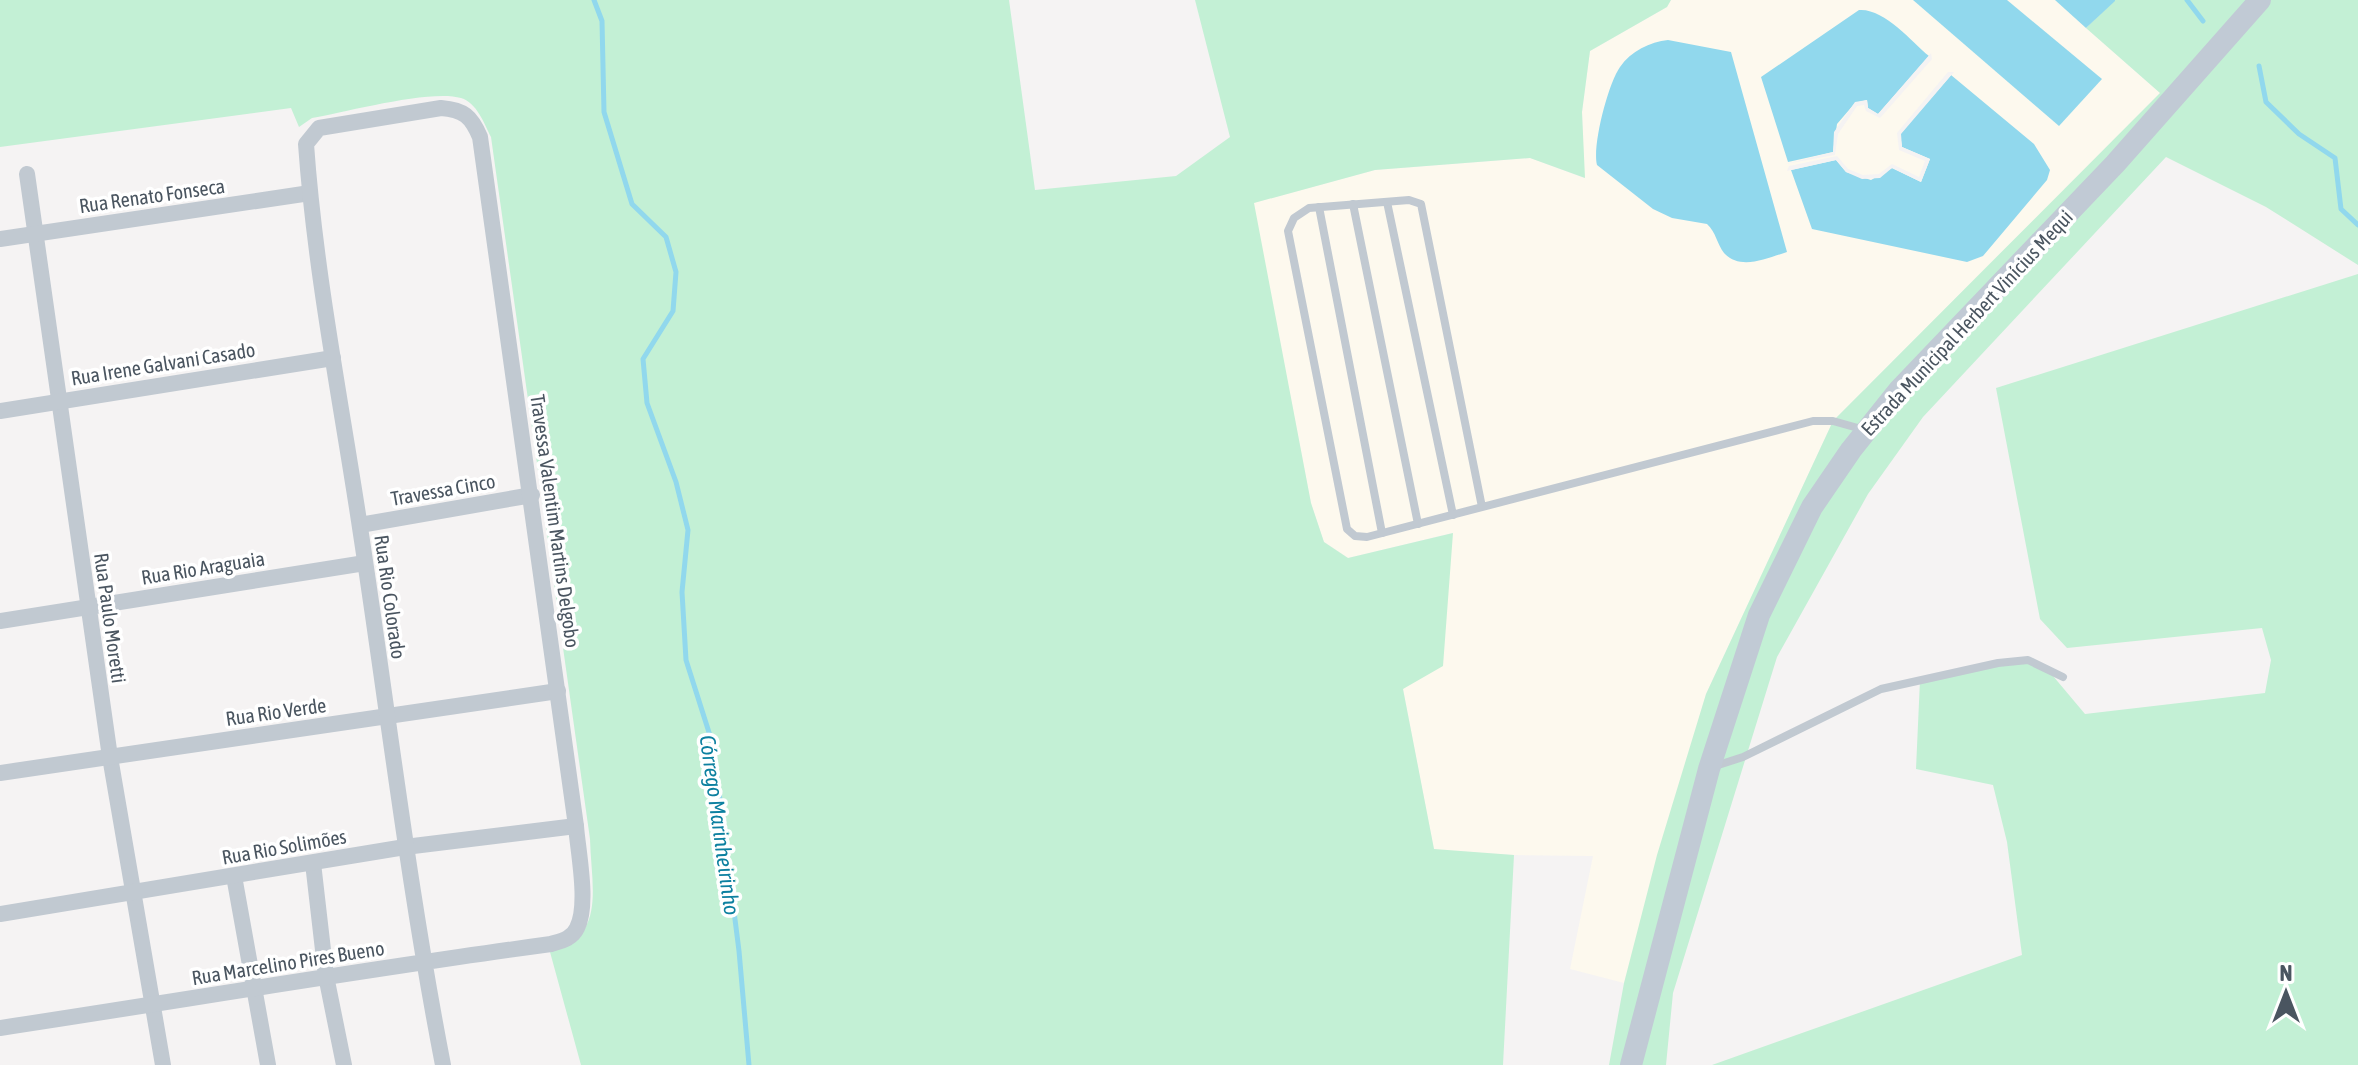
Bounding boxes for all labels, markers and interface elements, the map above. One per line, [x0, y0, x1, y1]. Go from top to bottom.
street label: Rua Renato Fonseca [78, 174, 226, 217]
street label: Estrada Municipal Herbert Vinícius Mequi [1856, 205, 2077, 440]
street label: Rua Irene Galvani Casado [69, 338, 257, 389]
street label: Travessa Valentim Martins Delgobo [526, 393, 585, 649]
street label: Travessa Cinco [389, 469, 497, 510]
street label: Rua Rio Colorado [370, 533, 411, 660]
street label: Rua Rio Araguaia [140, 546, 266, 589]
street label: Rua Paulo Moretti [90, 551, 131, 684]
street label: Rua Rio Verde [224, 693, 328, 730]
water label: Córrego Marinheirinho [694, 733, 746, 917]
street label: Rua Rio Solimões [220, 824, 348, 869]
street label: Rua Marcelino Pires Bueno [190, 936, 386, 989]
north arrow [2246, 953, 2326, 1033]
text: N [2280, 960, 2292, 986]

